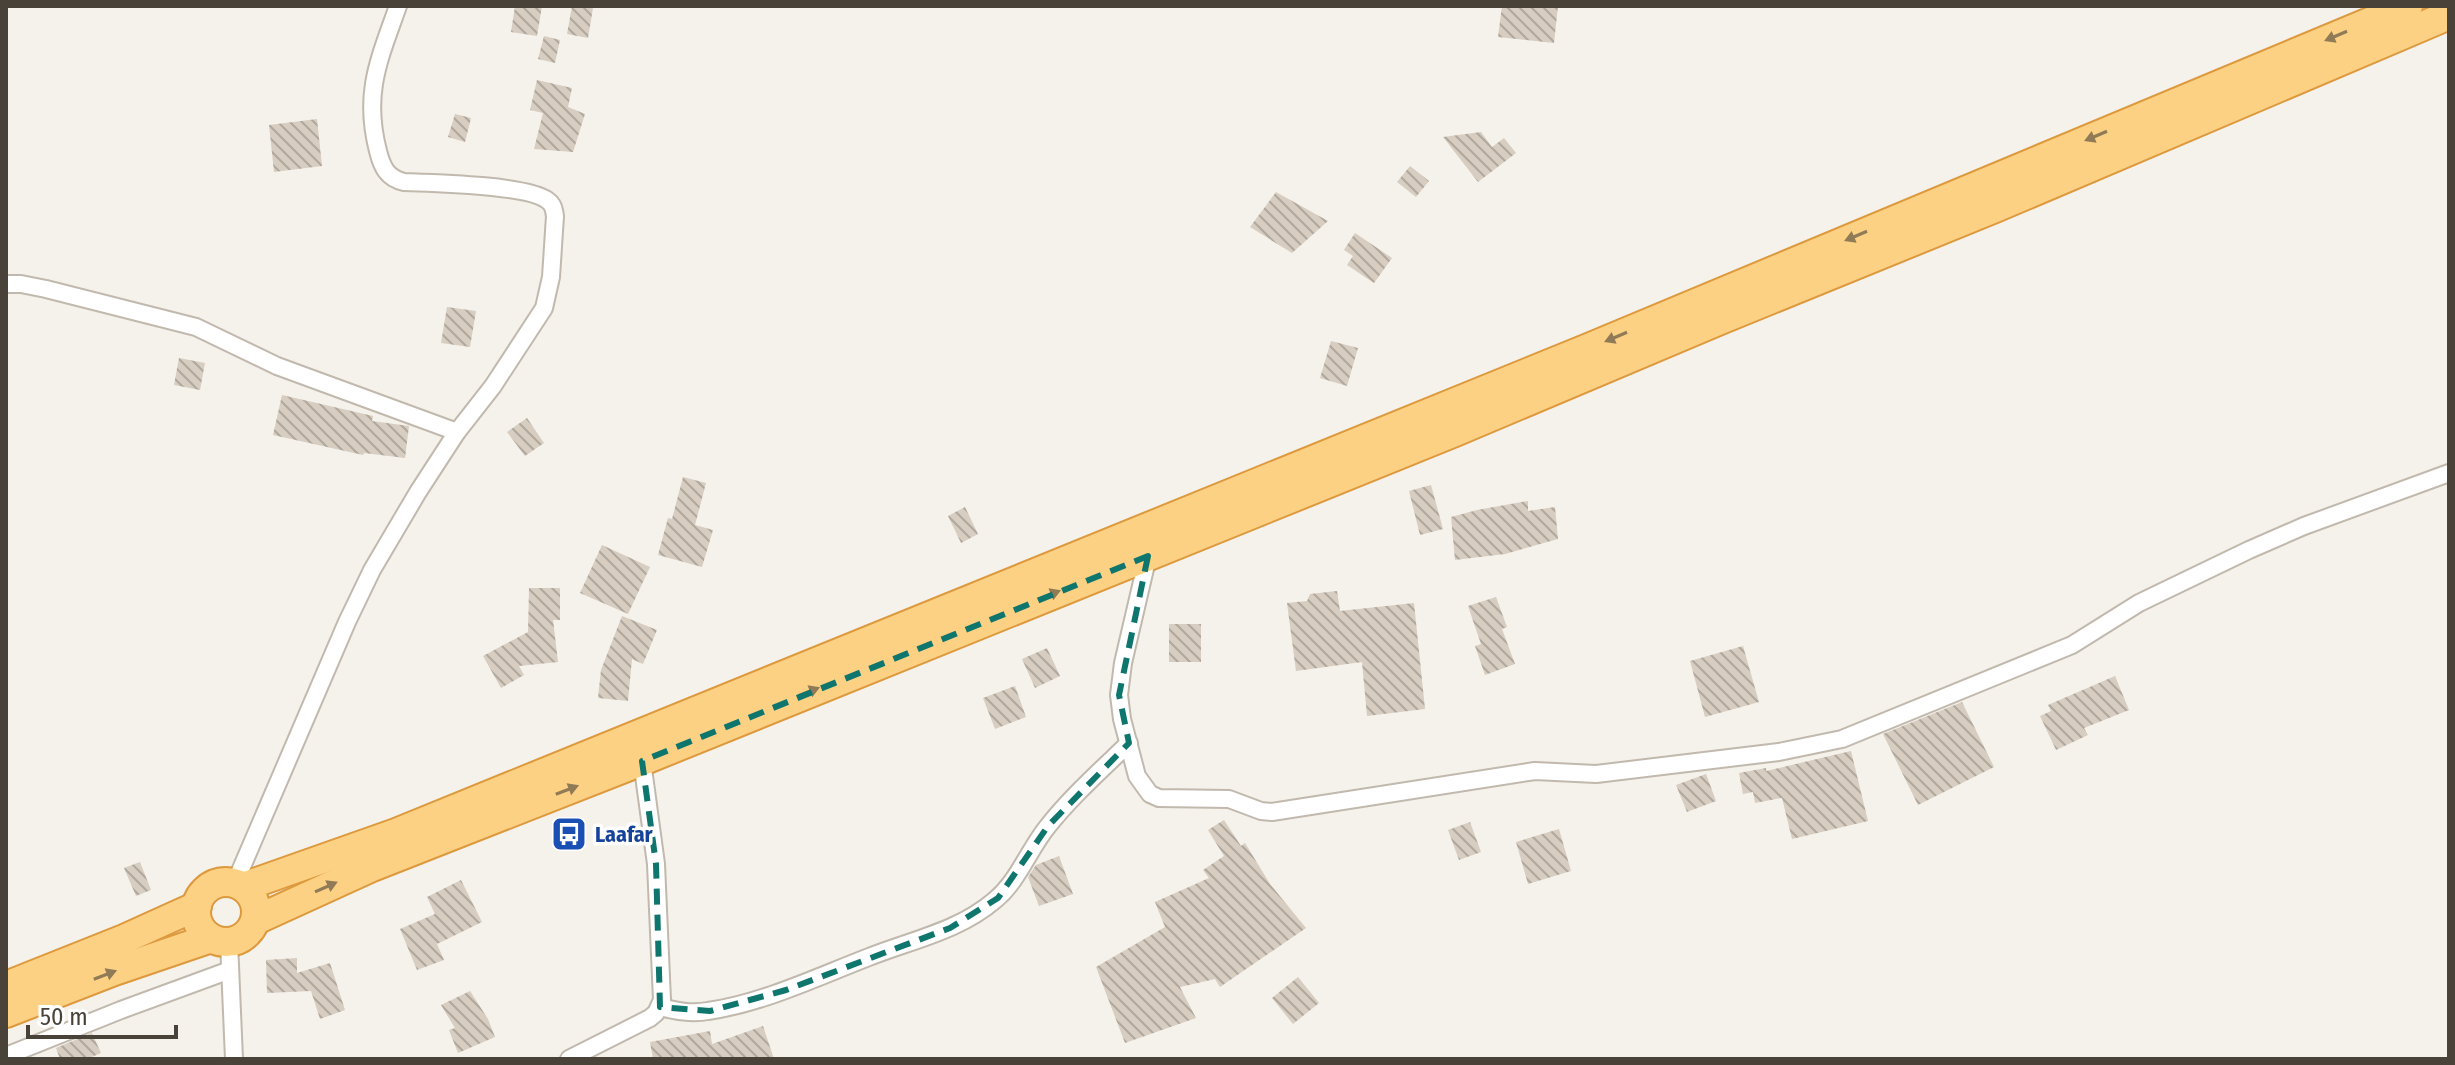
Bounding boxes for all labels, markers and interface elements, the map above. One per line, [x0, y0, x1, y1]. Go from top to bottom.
one-way arrow [2324, 30, 2348, 43]
one-way arrow [2084, 130, 2108, 143]
one-way arrow [1844, 230, 1868, 243]
one-way arrow [1605, 330, 1628, 343]
one-way arrow [1037, 588, 1061, 601]
one-way arrow [796, 686, 820, 699]
one-way arrow [555, 783, 579, 796]
bus stop icon: Laafar [550, 815, 588, 853]
place label: Laafar [595, 821, 654, 848]
one-way arrow [315, 880, 338, 894]
one-way arrow [93, 968, 117, 981]
scale bar [28, 989, 176, 1039]
text: 50 m [40, 1003, 88, 1031]

